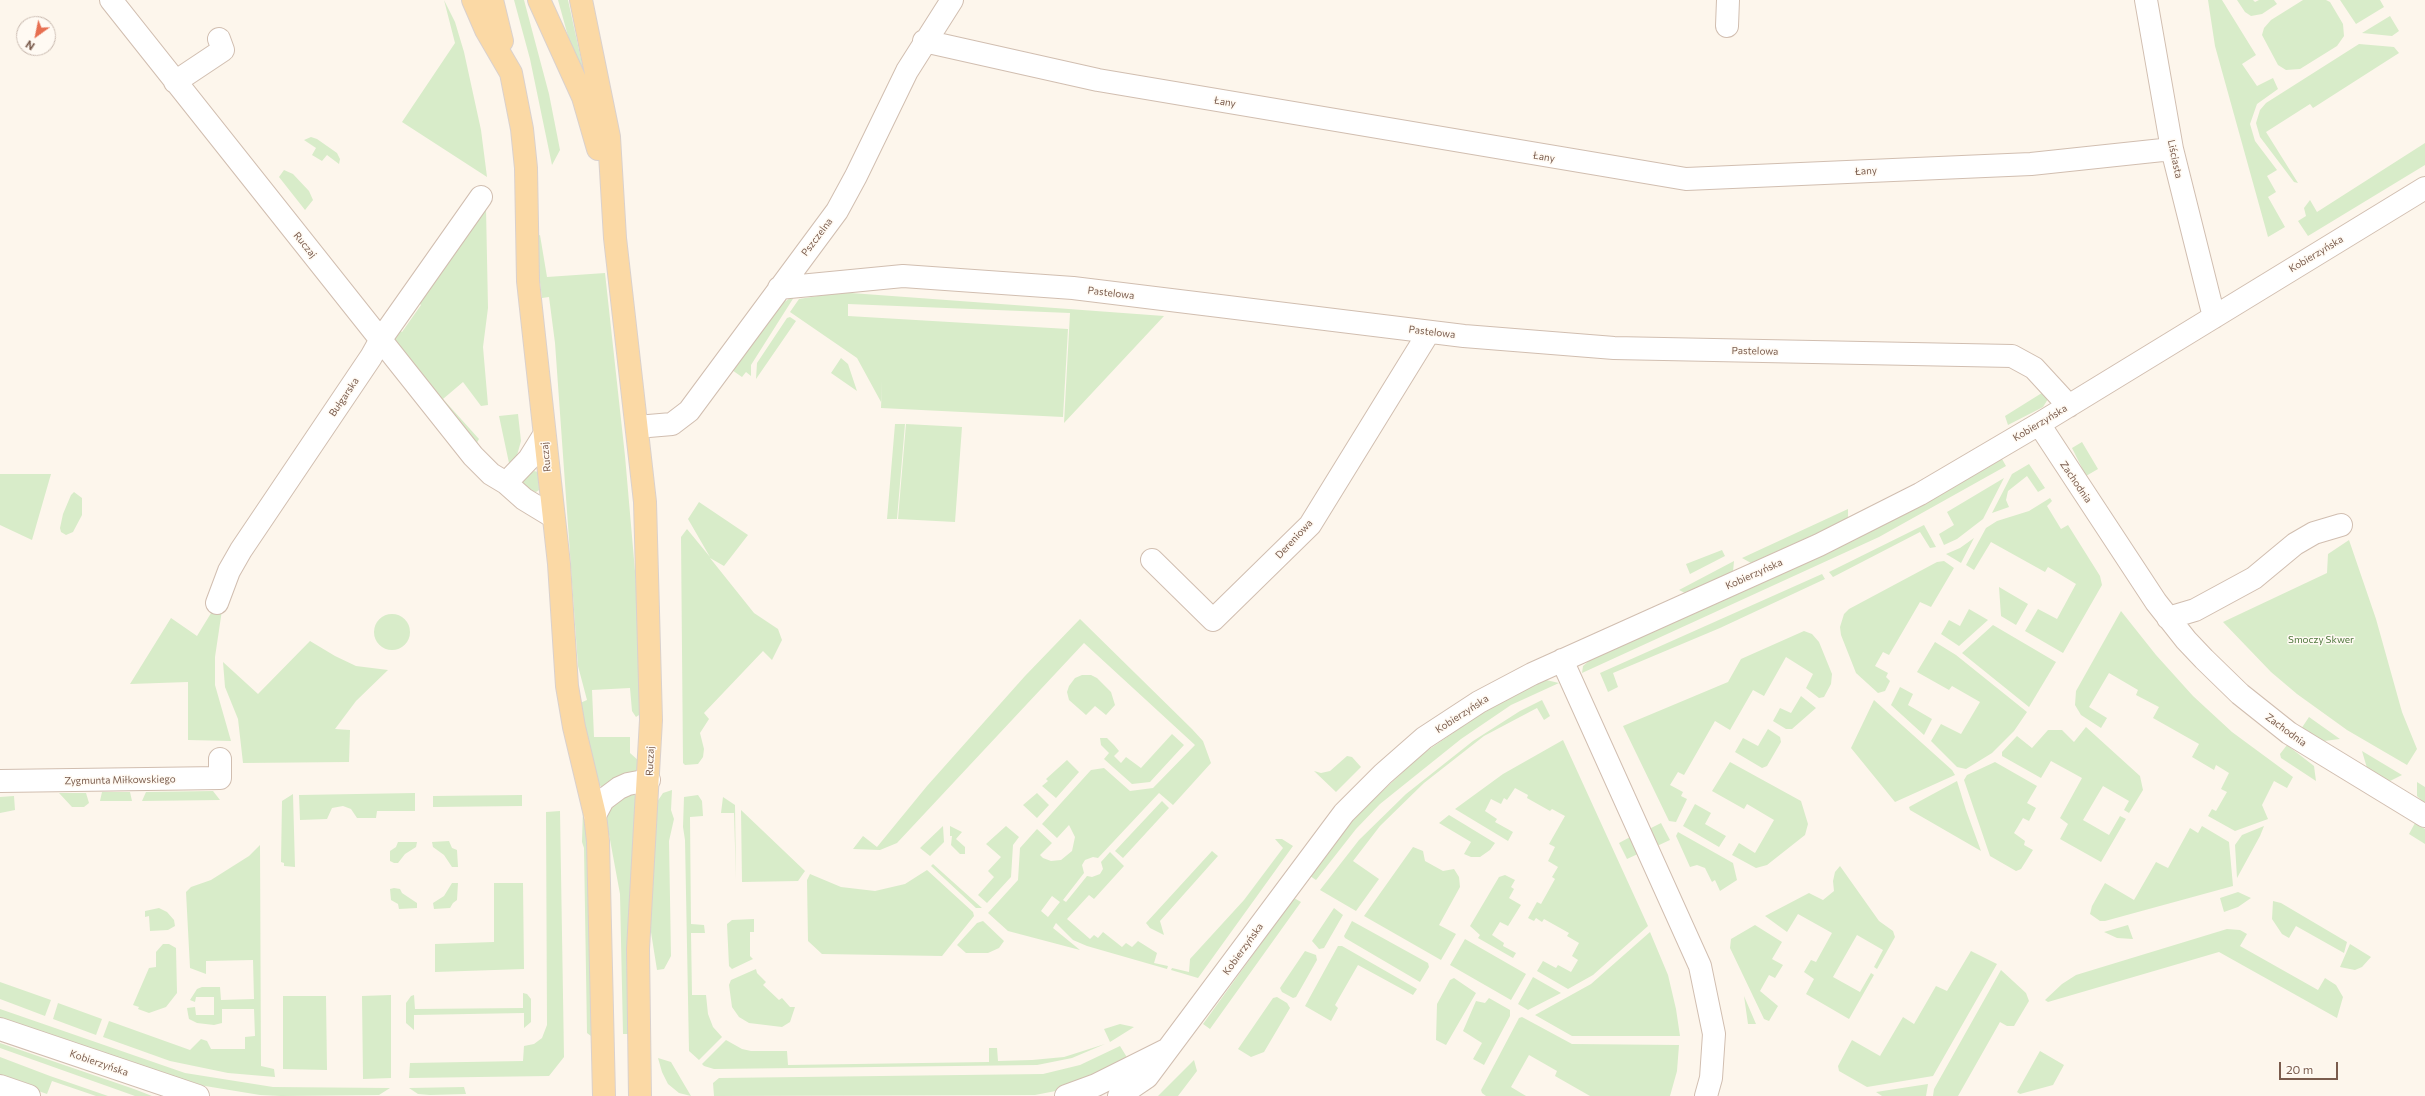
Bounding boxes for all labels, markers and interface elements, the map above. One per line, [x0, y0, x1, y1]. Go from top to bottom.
north arrow [16, 16, 56, 56]
text: N [23, 38, 37, 53]
street label: Łany [1213, 94, 1237, 110]
street label: Liściasta [2165, 138, 2185, 180]
street label: Łany [1532, 149, 1556, 165]
street label: Łany [1855, 164, 1877, 178]
street label: Pszczelna [799, 216, 835, 258]
street label: Ruczaj [291, 230, 319, 260]
street label: Kobierzyńska [2287, 233, 2345, 275]
street label: Pastelowa [1087, 284, 1135, 302]
street label: Pastelowa [1408, 323, 1456, 341]
street label: Pastelowa [1731, 345, 1779, 357]
street label: Bułgarska [327, 375, 361, 419]
street label: Kobierzyńska [2011, 402, 2069, 444]
street label: Ruczaj [538, 441, 554, 473]
street label: Zachodnia [2058, 459, 2094, 505]
street label: Dereniowa [1273, 517, 1315, 561]
street label: Kobierzyńska [1724, 556, 1784, 592]
park label: Smoczy Skwer [2288, 634, 2354, 646]
street label: Kobierzyńska [1433, 692, 1491, 736]
street label: Zachodnia [2263, 711, 2309, 749]
street label: Ruczaj [643, 746, 657, 776]
street label: Zygmunta Miłkowskiego [64, 773, 176, 787]
street label: Kobierzyńska [1220, 921, 1266, 977]
street label: Kobierzyńska [68, 1047, 130, 1079]
scale bar [2281, 1054, 2340, 1080]
text: 20 m [2286, 1062, 2313, 1076]

